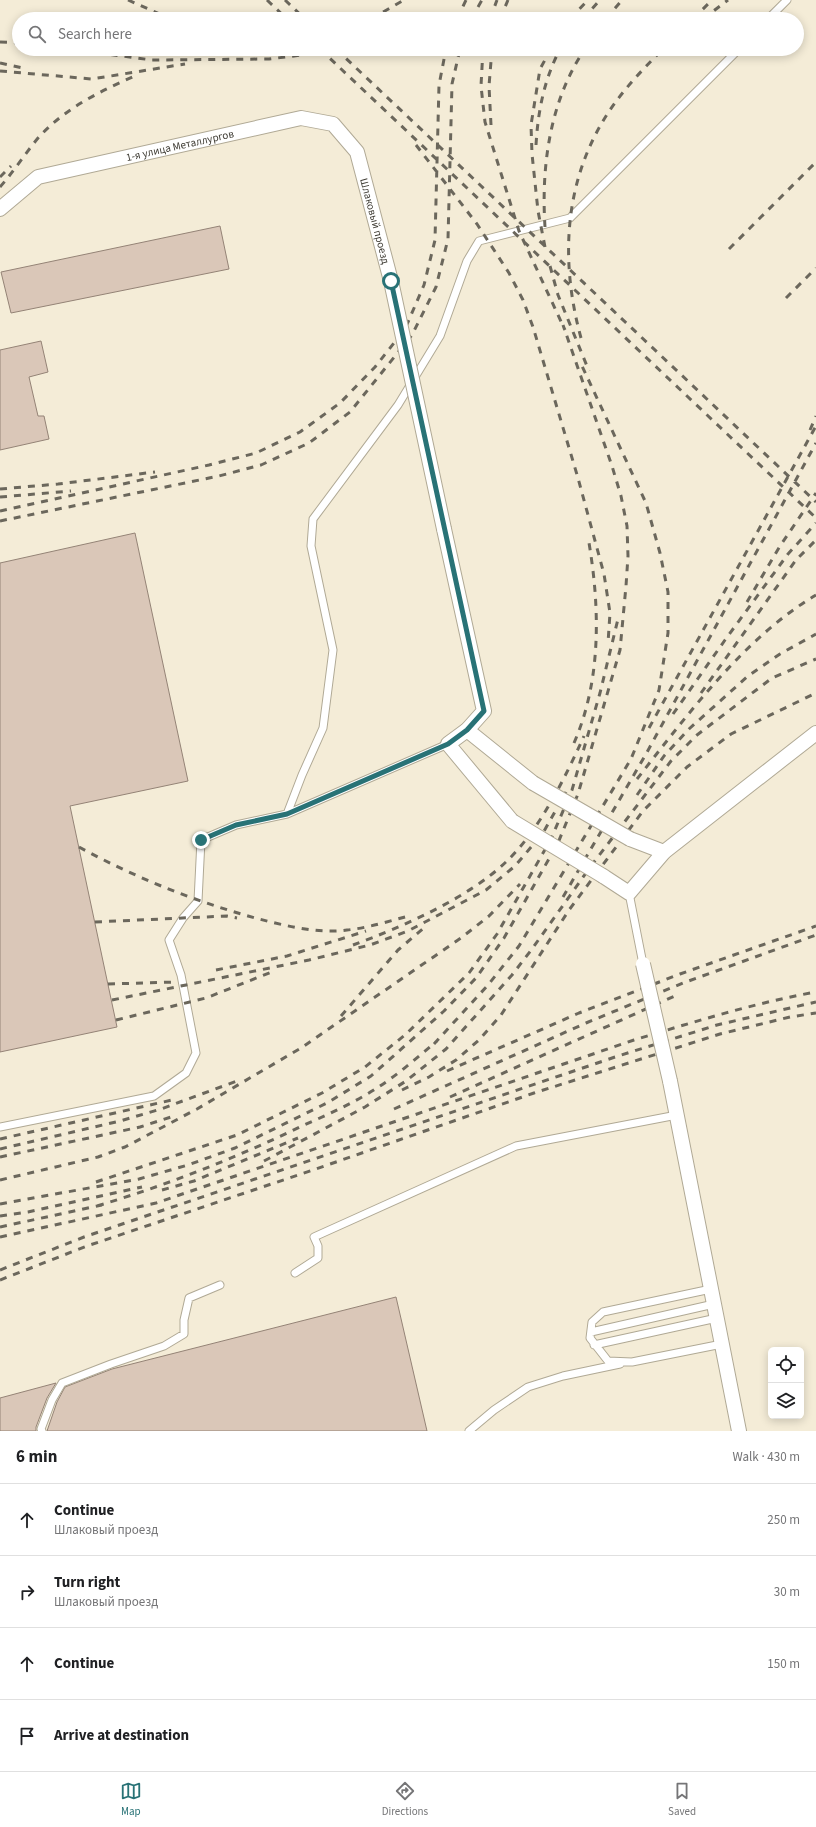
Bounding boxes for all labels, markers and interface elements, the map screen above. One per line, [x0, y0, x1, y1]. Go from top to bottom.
search box [12, 12, 804, 56]
icon: search [26, 23, 48, 45]
text: Search here [58, 24, 132, 45]
street label: 1-я улица Металлургов [124, 126, 236, 165]
street label: Шлаковый проезд [357, 176, 394, 266]
route start [382, 272, 400, 290]
route end [192, 831, 210, 849]
map controls [768, 1347, 804, 1419]
button: locate [768, 1347, 804, 1383]
button: layers [768, 1383, 804, 1419]
text: 6 min [16, 1445, 57, 1469]
text: Walk · 430 m [732, 1448, 800, 1466]
text: Continue [54, 1500, 114, 1521]
icon: ahead [16, 1509, 38, 1531]
text: 250 m [767, 1511, 800, 1529]
text: Шлаковый проезд [54, 1521, 158, 1539]
text: Turn right [54, 1572, 120, 1593]
icon: right [16, 1581, 38, 1603]
text: 30 m [774, 1583, 800, 1601]
text: Шлаковый проезд [54, 1593, 158, 1611]
icon: ahead [16, 1653, 38, 1675]
text: Continue [54, 1653, 114, 1674]
text: 150 m [767, 1655, 800, 1673]
icon: arrive [16, 1725, 38, 1747]
text: Arrive at destination [54, 1725, 189, 1746]
tab: Map [120, 1780, 142, 1819]
tab: Directions [382, 1780, 428, 1819]
tab: Saved [668, 1780, 696, 1819]

